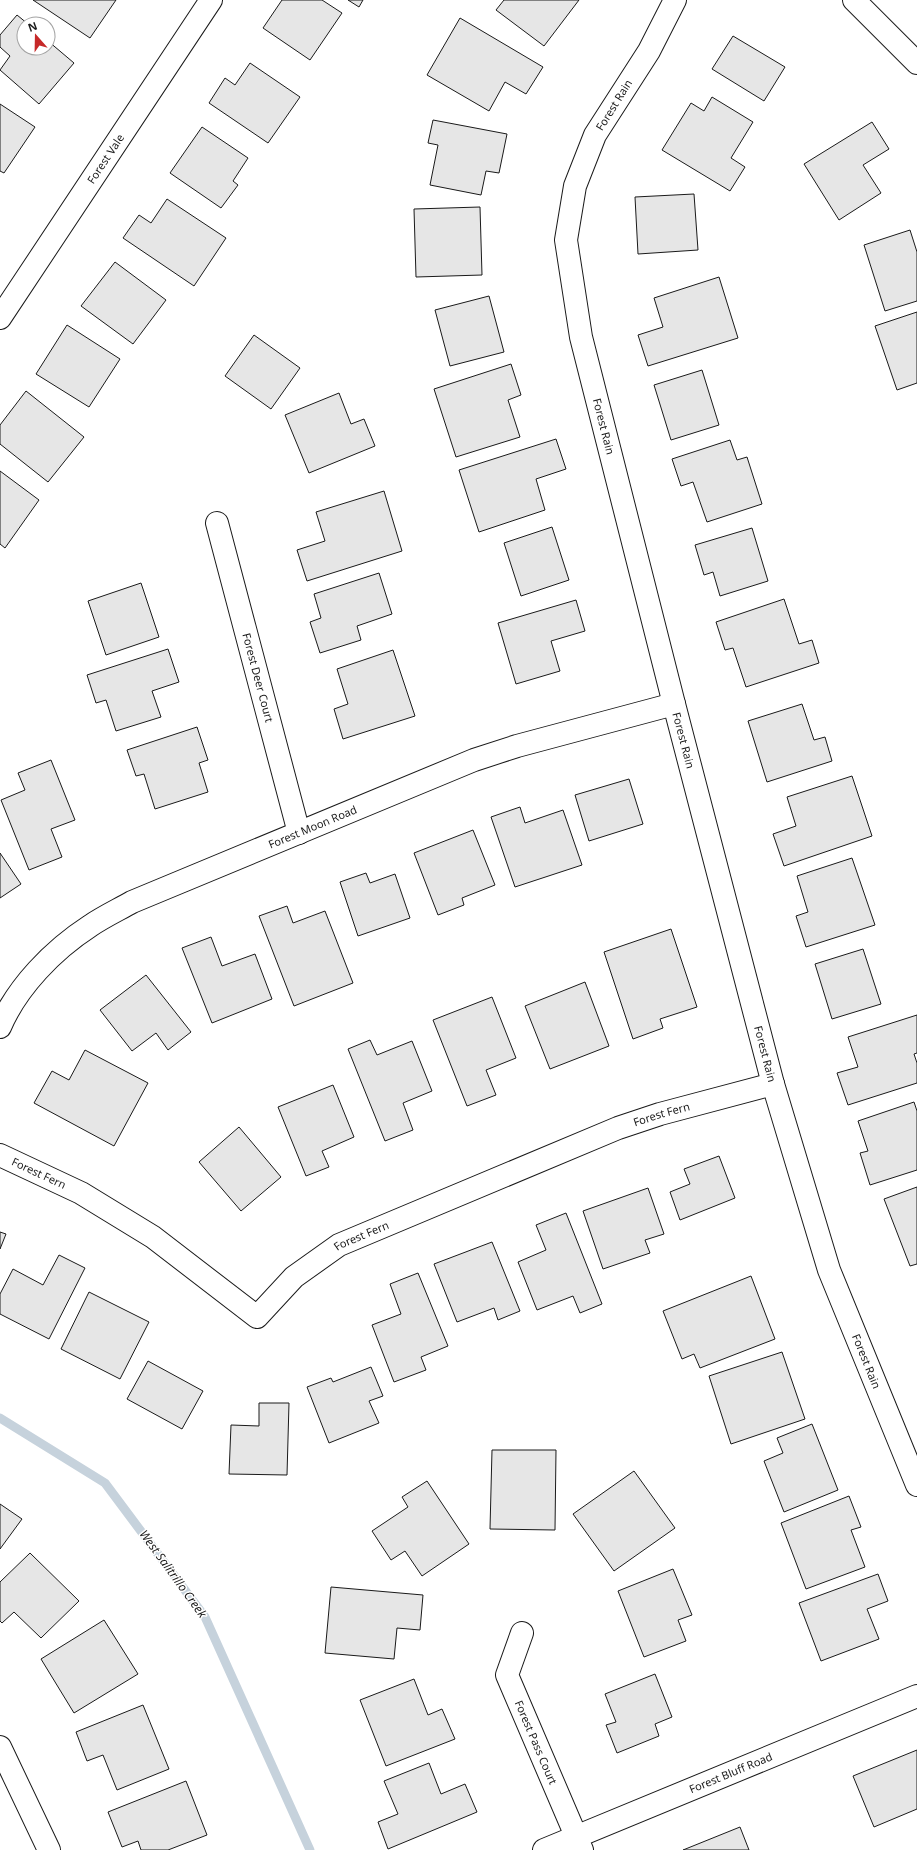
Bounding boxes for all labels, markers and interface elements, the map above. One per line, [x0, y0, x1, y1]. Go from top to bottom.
north arrow [16, 16, 56, 56]
text: N [26, 18, 39, 35]
street label: Forest Rain [592, 76, 635, 133]
street label: Forest Vale [83, 131, 127, 186]
street label: Forest Rain [590, 396, 618, 456]
street label: Forest Deer Court [239, 631, 277, 724]
street label: Forest Rain [669, 710, 699, 770]
street label: Forest Moon Road [266, 802, 359, 852]
street label: Forest Rain [751, 1024, 780, 1084]
street label: Forest Fern [631, 1098, 691, 1129]
street label: Forest Fern [10, 1154, 69, 1192]
street label: Forest Fern [330, 1217, 391, 1254]
street label: Forest Rain [849, 1332, 885, 1391]
water label: West Salitrillo Creek [136, 1526, 212, 1622]
street label: Forest Pass Court [512, 1698, 561, 1787]
street label: Forest Bluff Road [687, 1749, 774, 1796]

